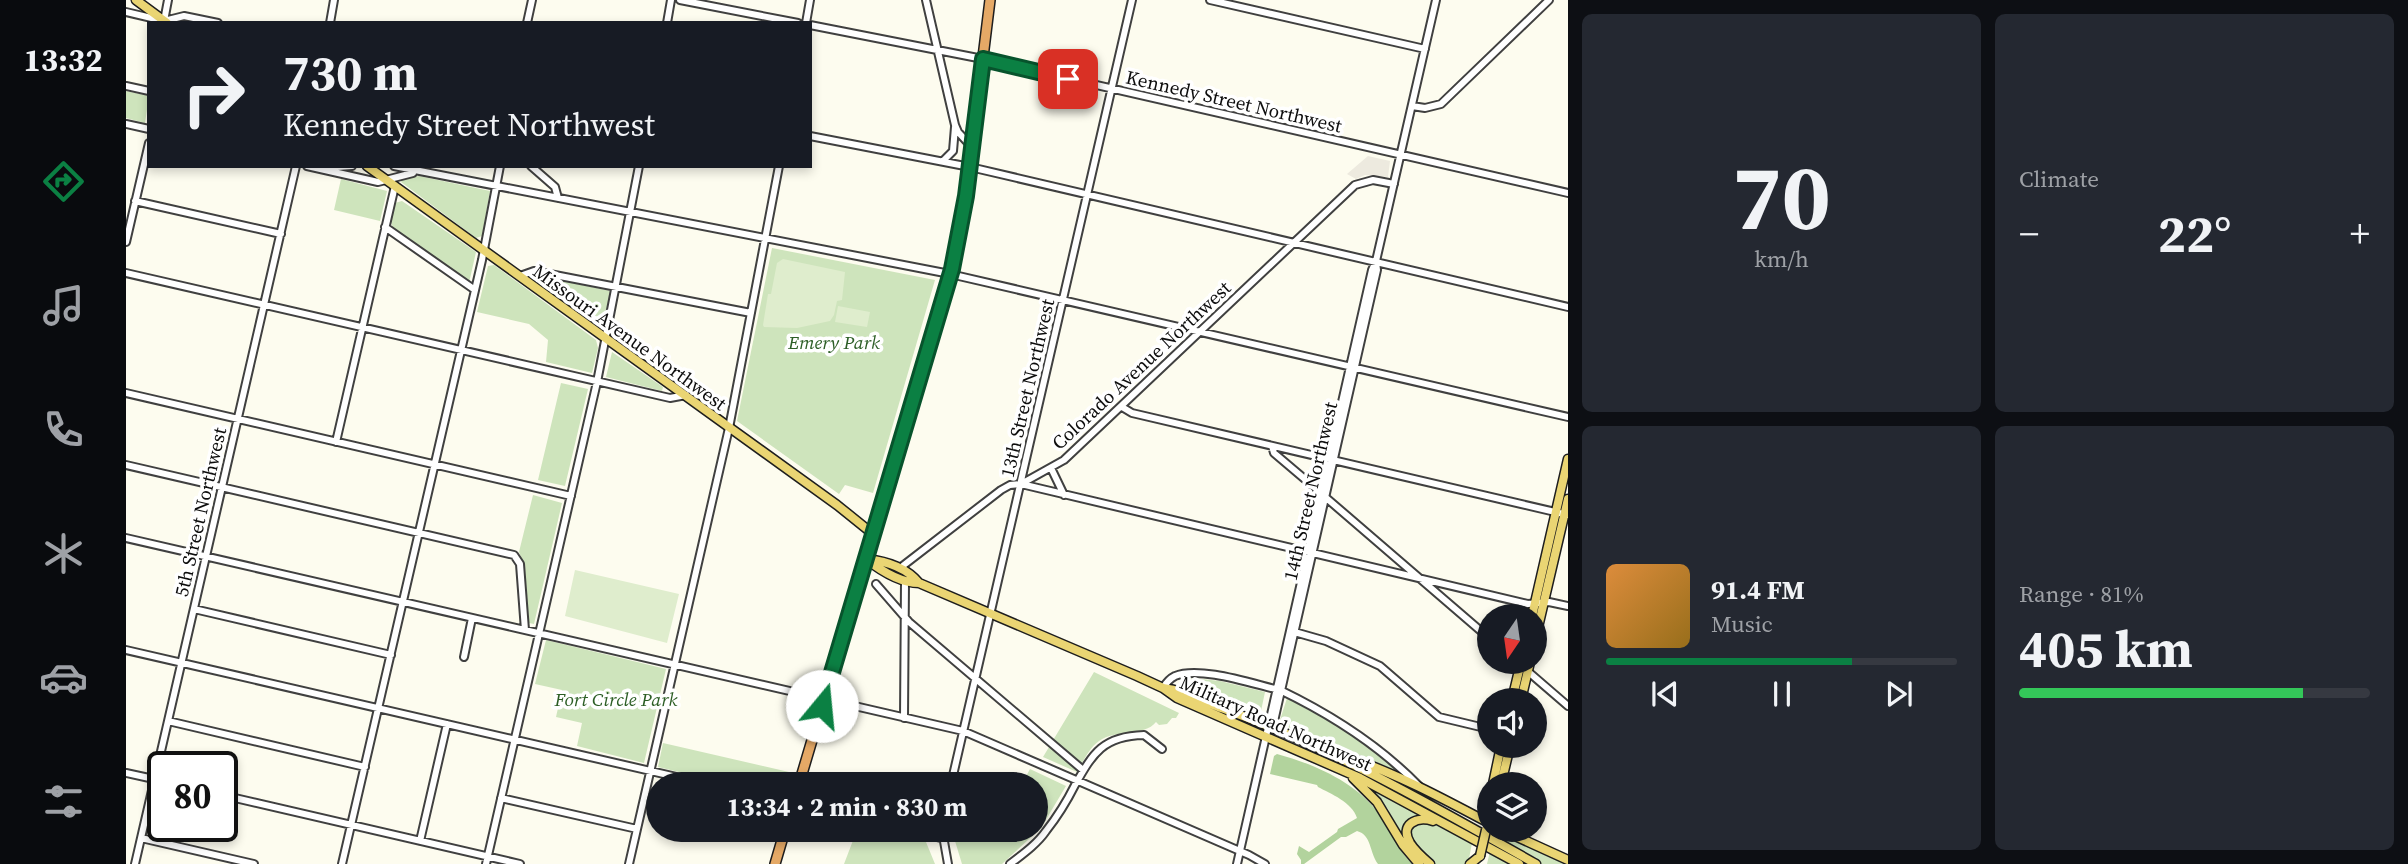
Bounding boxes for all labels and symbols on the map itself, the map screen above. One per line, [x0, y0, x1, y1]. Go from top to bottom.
pin [1038, 49, 1098, 109]
street label: Kennedy Street Northwest [1123, 63, 1345, 139]
street label: Missouri Avenue Northwest [528, 258, 733, 417]
street label: Colorado Avenue Northwest [1046, 274, 1237, 455]
street label: 13th Street Northwest [994, 295, 1060, 480]
park label: Emery Park [787, 329, 880, 355]
street label: 14th Street Northwest [1277, 398, 1343, 583]
street label: 5th Street Northwest [168, 424, 232, 599]
north arrow [1477, 604, 1547, 674]
position arrow [785, 669, 859, 743]
street label: Military Road Northwest [1176, 669, 1377, 777]
park label: Fort Circle Park [554, 686, 677, 712]
speed limit sign: 80 [147, 751, 238, 842]

